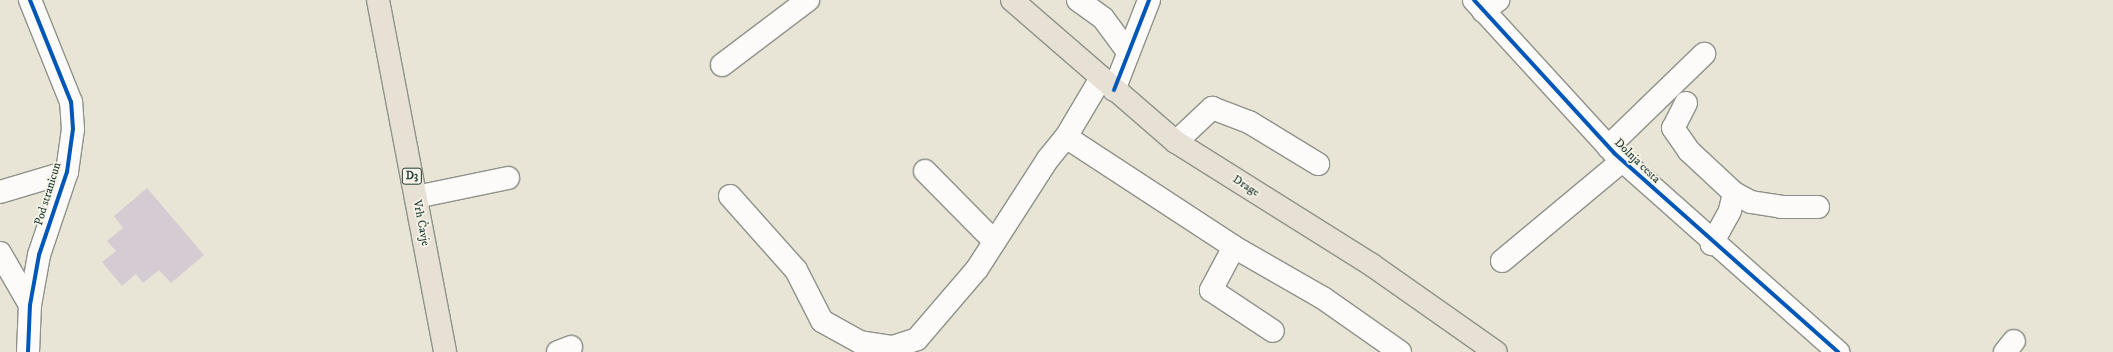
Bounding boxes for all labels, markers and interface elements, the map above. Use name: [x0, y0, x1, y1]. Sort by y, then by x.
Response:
street label: Dolnja cesta: [1611, 136, 1663, 186]
street label: Pod stranicun: [32, 161, 64, 227]
road number: D3: [401, 167, 423, 185]
street label: Drage: [1230, 172, 1262, 200]
street label: Vrh Čavje: [410, 199, 432, 247]

